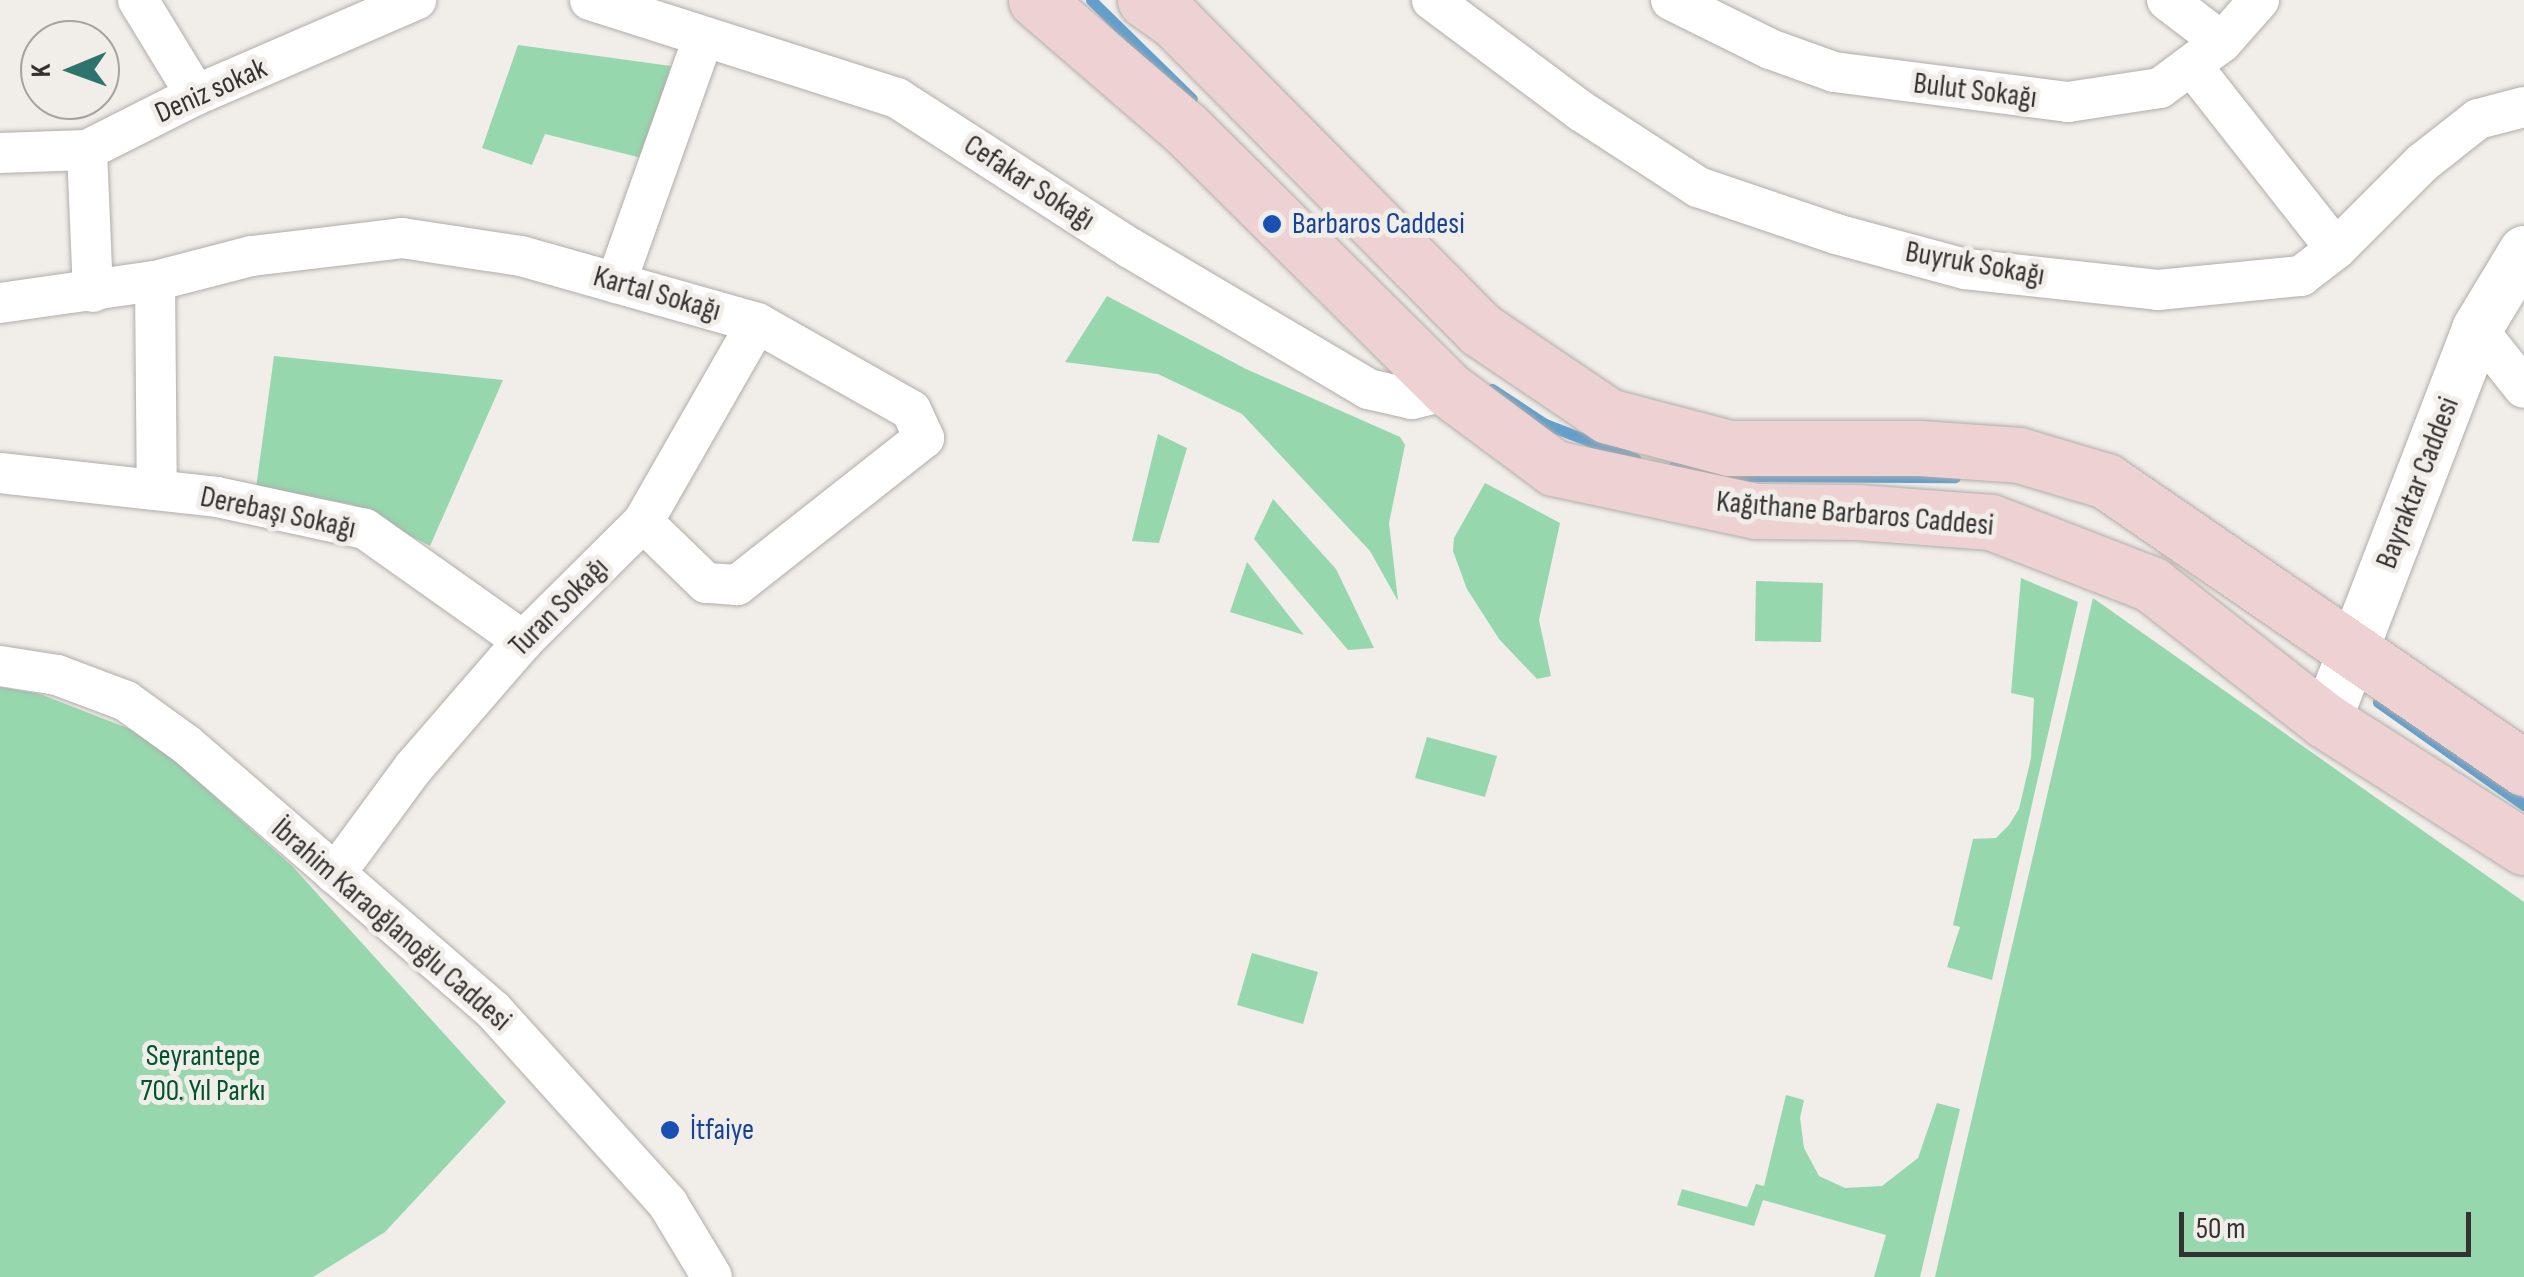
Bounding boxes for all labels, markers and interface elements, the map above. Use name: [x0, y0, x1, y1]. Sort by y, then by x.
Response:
north arrow: [20, 20, 120, 120]
street label: Deniz sokak: [150, 50, 272, 132]
text: K: [25, 63, 58, 78]
street label: Bulut Sokağı: [1911, 66, 2039, 116]
street label: Cefakar Sokağı: [957, 127, 1101, 239]
place label: Barbaros Caddesi: [1292, 206, 1465, 242]
marker: Barbaros Caddesi: [1261, 213, 1283, 235]
street label: Buyruk Sokağı: [1903, 234, 2047, 294]
street label: Kartal Sokağı: [589, 259, 725, 329]
street label: Bayraktar Caddesi: [2369, 392, 2467, 574]
street label: Derebaşı Sokağı: [197, 479, 359, 547]
street label: Kağıthane Barbaros Caddesi: [1715, 484, 1995, 544]
street label: Turan Sokağı: [502, 550, 616, 664]
street label: İbrahim Karaoğlanoğlu Caddesi: [264, 811, 518, 1039]
park label: Seyrantepe 700. Yıl Parkı: [141, 1038, 265, 1108]
place label: İtfaiye: [690, 1112, 754, 1148]
marker: İtfaiye: [659, 1119, 681, 1141]
scale bar: [2184, 1192, 2476, 1254]
text: 50 m: [2196, 1211, 2245, 1247]

